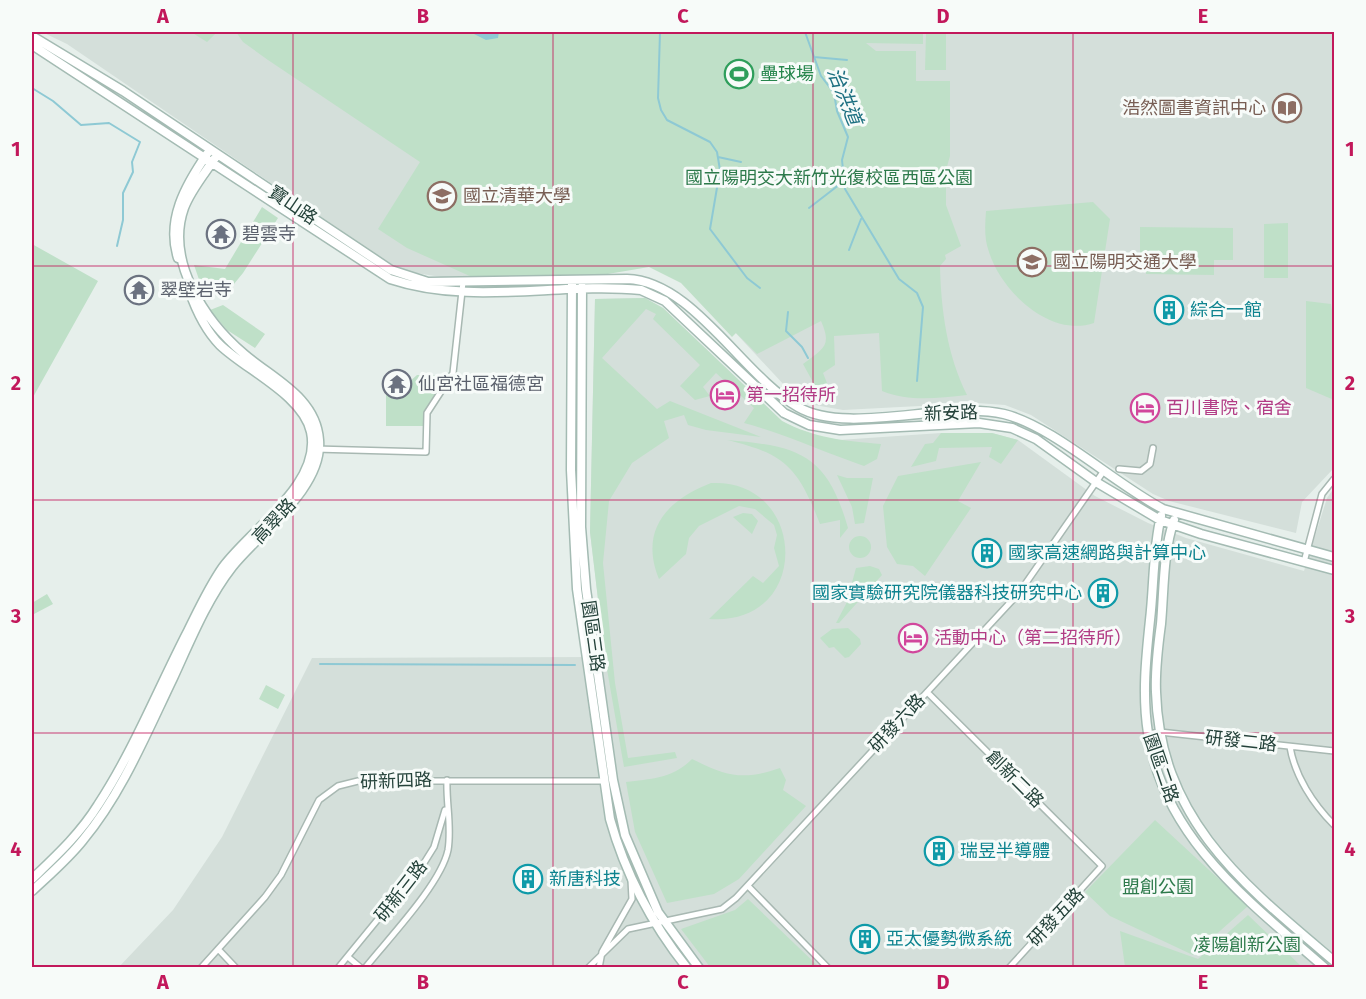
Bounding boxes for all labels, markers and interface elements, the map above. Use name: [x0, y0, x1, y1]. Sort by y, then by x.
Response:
text: A: [156, 4, 170, 28]
text: B: [417, 4, 429, 28]
text: C: [677, 4, 689, 28]
text: D: [936, 4, 950, 28]
text: E: [1198, 4, 1208, 28]
sports icon: 壘球場: [723, 58, 755, 90]
place label: 壘球場: [760, 63, 814, 85]
water label: 治洪道: [823, 64, 868, 131]
library icon: 浩然圖書資訊中心: [1271, 92, 1303, 124]
place label: 浩然圖書資訊中心: [1122, 97, 1266, 119]
text: 1: [11, 137, 21, 161]
text: 1: [1345, 137, 1355, 161]
park label: 國立陽明交大新竹光復校區西區公園: [685, 167, 973, 189]
school or university icon: 國立清華大學: [426, 180, 458, 212]
street label: 寶山路: [264, 181, 322, 229]
place label: 國立清華大學: [463, 185, 571, 207]
temple icon: 碧雲寺: [205, 218, 237, 250]
place label: 碧雲寺: [242, 223, 296, 245]
school or university icon: 國立陽明交通大學: [1016, 246, 1048, 278]
place label: 國立陽明交通大學: [1053, 251, 1197, 273]
temple icon: 翠壁岩寺: [123, 274, 155, 306]
place label: 翠壁岩寺: [160, 279, 232, 301]
building icon: 綜合一館: [1153, 294, 1185, 326]
place label: 綜合一館: [1190, 299, 1262, 321]
temple icon: 仙宮社區福德宮: [381, 368, 413, 400]
text: 2: [11, 371, 21, 395]
text: 2: [1345, 371, 1355, 395]
place label: 仙宮社區福德宮: [418, 373, 544, 395]
hotel icon: 第一招待所: [709, 379, 741, 411]
place label: 第一招待所: [746, 384, 836, 406]
hotel icon: 百川書院、宿舍: [1129, 392, 1161, 424]
place label: 百川書院、宿舍: [1166, 397, 1292, 419]
street label: 新安路: [924, 401, 978, 425]
street label: 高翠路: [248, 494, 300, 548]
building icon: 國家高速網路與計算中心: [971, 537, 1003, 569]
place label: 國家高速網路與計算中心: [1008, 542, 1206, 564]
building icon: 國家實驗研究院儀器科技研究中心: [1087, 577, 1119, 609]
place label: 國家實驗研究院儀器科技研究中心: [812, 582, 1082, 604]
street label: 園區三路: [577, 599, 609, 673]
text: 3: [10, 604, 21, 628]
text: 3: [1344, 604, 1355, 628]
hotel icon: 活動中心（第二招待所）: [897, 622, 929, 654]
place label: 活動中心（第二招待所）: [934, 627, 1132, 649]
street label: 研發六路: [864, 689, 930, 757]
street label: 研發二路: [1204, 726, 1278, 756]
street label: 園區二路: [1139, 730, 1183, 806]
street label: 創新二路: [982, 746, 1048, 812]
street label: 研新四路: [360, 769, 432, 793]
building icon: 瑞昱半導體: [923, 835, 955, 867]
text: 4: [10, 837, 22, 861]
text: 4: [1344, 837, 1356, 861]
place label: 瑞昱半導體: [960, 840, 1050, 862]
street label: 研新三路: [370, 856, 432, 926]
building icon: 新唐科技: [512, 863, 544, 895]
place label: 新唐科技: [549, 868, 621, 890]
park label: 盟創公園: [1122, 876, 1194, 898]
street label: 研發五路: [1023, 883, 1089, 951]
building icon: 亞太優勢微系統: [849, 923, 881, 955]
place label: 亞太優勢微系統: [886, 928, 1012, 950]
park label: 凌陽創新公園: [1193, 934, 1301, 956]
text: A: [156, 970, 170, 994]
text: B: [417, 970, 429, 994]
text: C: [677, 970, 689, 994]
text: D: [936, 970, 950, 994]
text: E: [1198, 970, 1208, 994]

